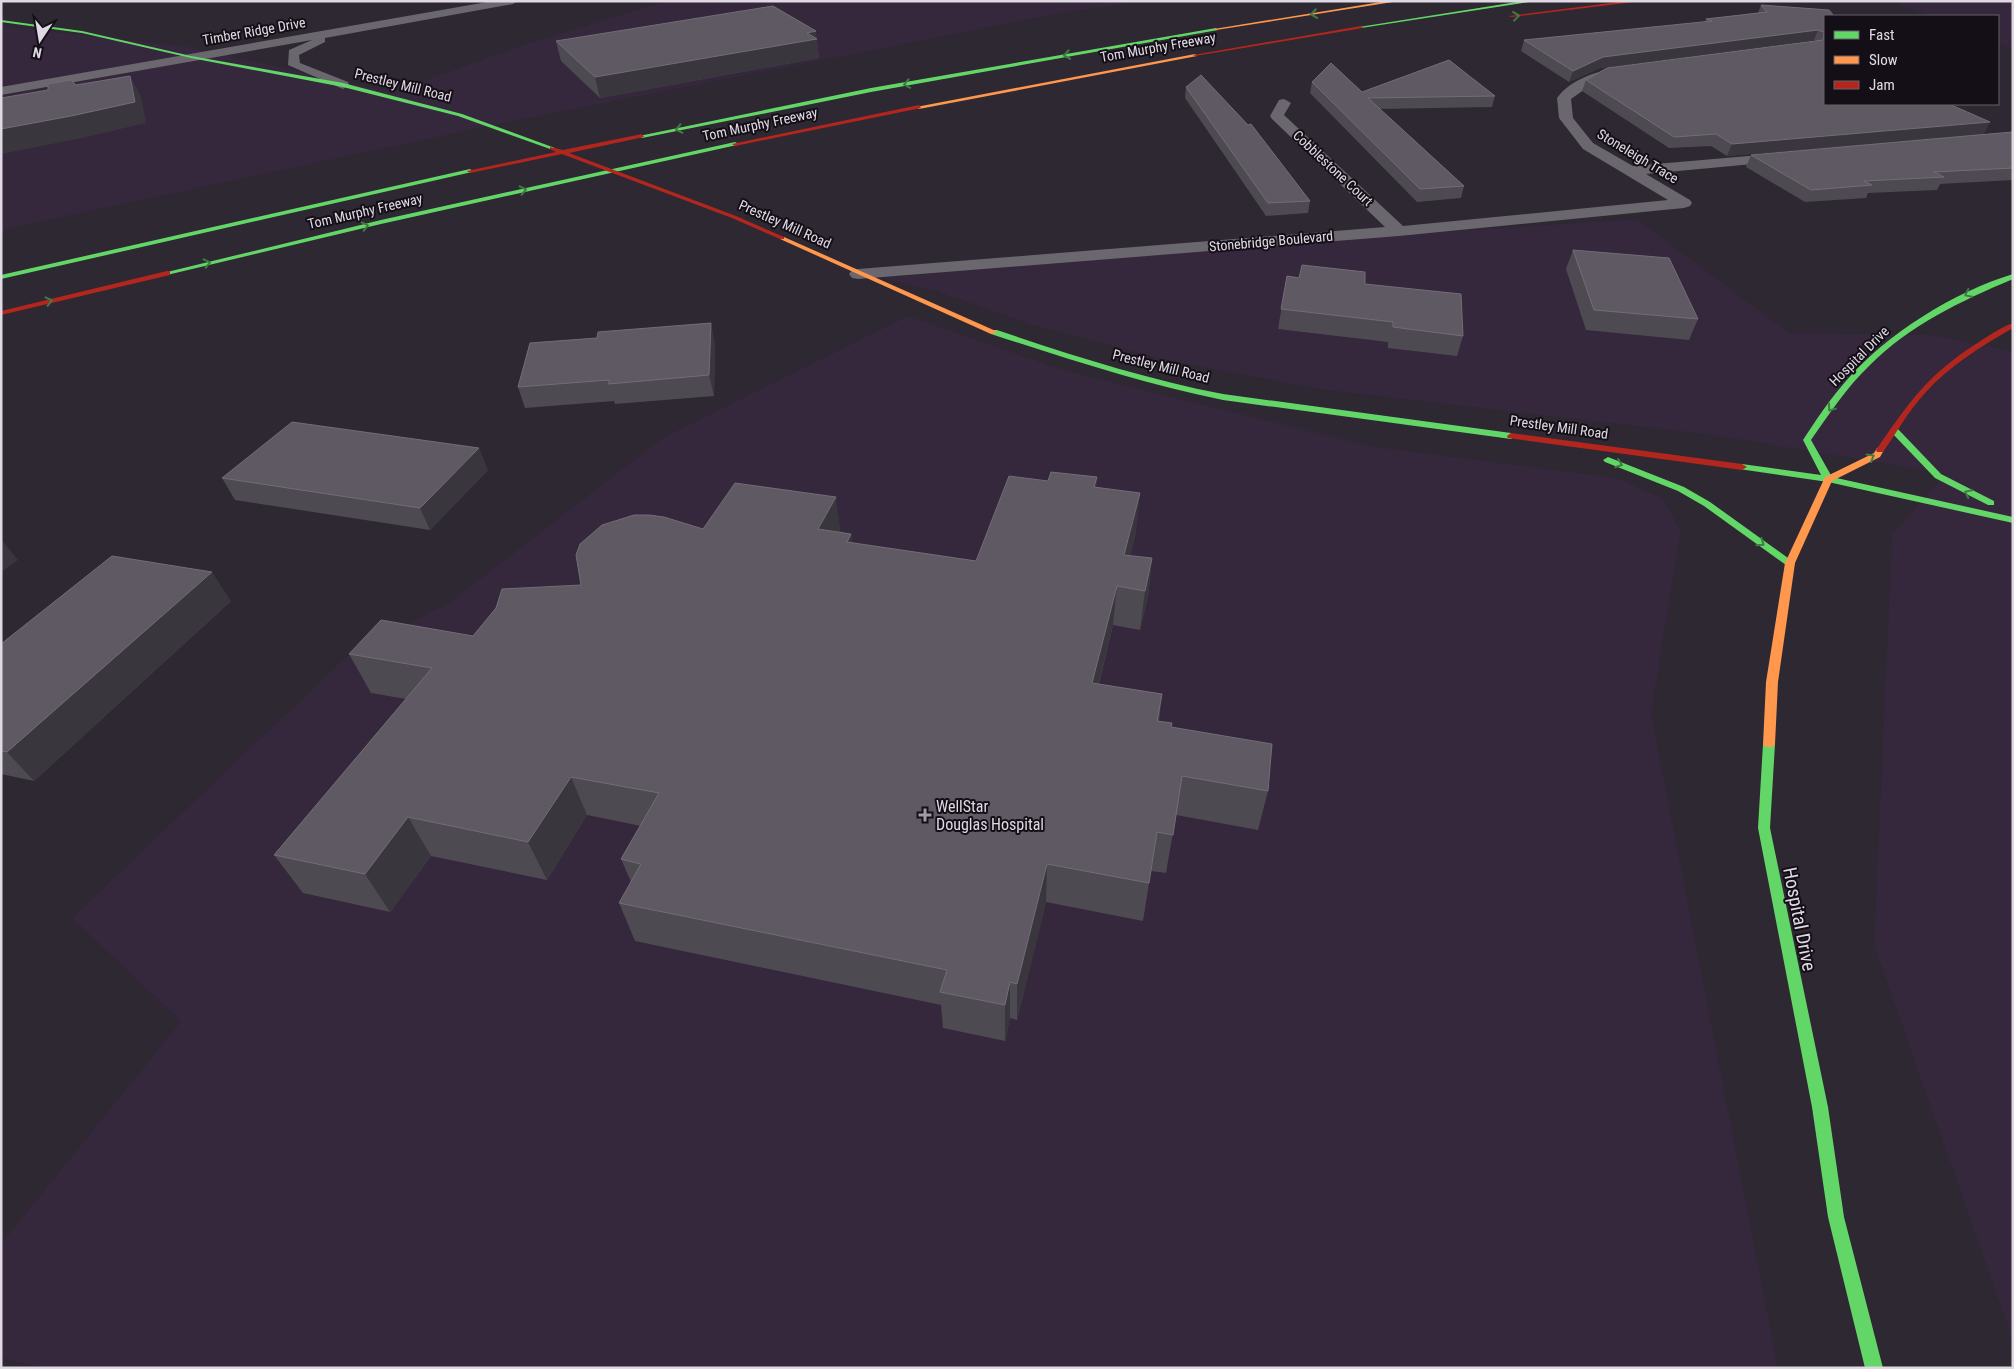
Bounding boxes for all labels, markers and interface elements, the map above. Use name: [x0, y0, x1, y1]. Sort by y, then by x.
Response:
one-way arrow: [1310, 8, 1318, 19]
one-way arrow: [1512, 11, 1520, 22]
street label: Timber Ridge Drive: [201, 14, 307, 48]
north arrow: [15, 15, 65, 65]
legend: [1824, 15, 1999, 105]
text: Fast: [1869, 26, 1894, 44]
street label: Tom Murphy Freeway: [1099, 29, 1217, 65]
text: N: [31, 44, 43, 61]
one-way arrow: [1063, 50, 1072, 60]
text: Slow: [1869, 51, 1898, 69]
street label: Prestley Mill Road: [353, 65, 453, 105]
text: Jam: [1869, 76, 1895, 94]
one-way arrow: [903, 78, 912, 89]
street label: Tom Murphy Freeway: [701, 104, 819, 144]
one-way arrow: [675, 123, 684, 133]
street label: Stoneleigh Trace: [1595, 126, 1682, 187]
street label: Cobblestone Court: [1290, 127, 1376, 209]
one-way arrow: [519, 185, 528, 196]
street label: Tom Murphy Freeway: [306, 190, 424, 232]
street label: Prestley Mill Road: [736, 197, 834, 251]
one-way arrow: [360, 221, 369, 232]
street label: Stonebridge Boulevard: [1208, 228, 1334, 254]
one-way arrow: [202, 258, 211, 269]
one-way arrow: [1964, 288, 1973, 298]
one-way arrow: [44, 296, 53, 307]
street label: Hospital Drive: [1826, 323, 1892, 389]
street label: Prestley Mill Road: [1111, 346, 1211, 386]
one-way arrow: [1828, 402, 1837, 412]
street label: Prestley Mill Road: [1509, 412, 1609, 442]
one-way arrow: [1866, 454, 1875, 464]
one-way arrow: [1615, 458, 1623, 468]
one-way arrow: [1964, 489, 1973, 499]
one-way arrow: [1755, 537, 1765, 546]
place label: WellStar Douglas Hospital: [936, 797, 1044, 834]
marker: WellStar Douglas Hospital: [918, 808, 932, 822]
street label: Hospital Drive: [1778, 865, 1821, 973]

